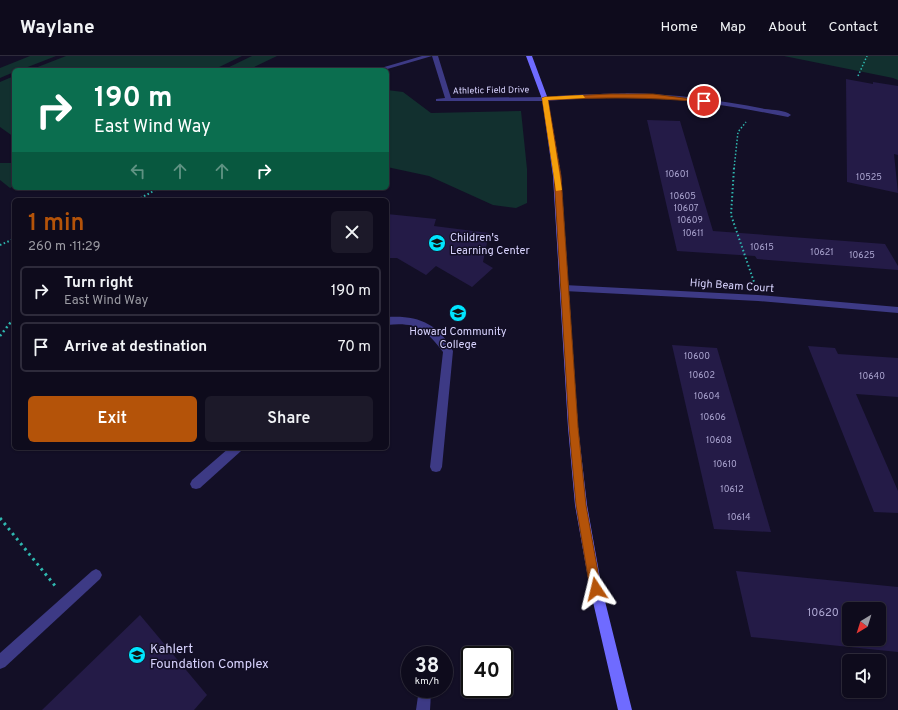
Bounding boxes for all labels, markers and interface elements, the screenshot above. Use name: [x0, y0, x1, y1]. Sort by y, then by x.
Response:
text: Waylane: [20, 16, 95, 40]
text: Home: [661, 19, 698, 36]
text: Map: [720, 19, 746, 36]
text: About: [768, 19, 807, 36]
text: Contact: [829, 19, 878, 36]
text: 190 m: [94, 81, 172, 117]
icon: right: [28, 84, 80, 136]
street label: Athletic Field Drive: [453, 84, 530, 97]
pin: [687, 84, 721, 118]
icon: arrive: [693, 90, 715, 112]
text: East Wind Way: [94, 116, 211, 139]
icon: left: [127, 160, 149, 182]
icon: ahead: [169, 160, 191, 182]
icon: ahead: [211, 160, 233, 182]
icon: right: [253, 160, 275, 182]
house number: 10601: [665, 169, 689, 180]
house number: 10525: [856, 172, 882, 183]
house number: 10605: [670, 191, 696, 202]
house number: 10607: [674, 203, 699, 214]
text: 1 min: [28, 209, 85, 239]
button: close: [331, 211, 373, 253]
house number: 10609: [677, 215, 703, 226]
house number: 10611: [682, 228, 704, 239]
place label: Children's Learning Center: [450, 231, 531, 258]
school or university icon: Children's Learning Center: [427, 233, 447, 253]
text: 260 m · 11:29: [28, 239, 101, 255]
house number: 10615: [750, 242, 774, 253]
house number: 10621: [810, 247, 834, 258]
house number: 10625: [849, 250, 875, 261]
text: Turn right: [64, 274, 133, 293]
street label: High Beam Court: [689, 276, 775, 296]
icon: right: [30, 280, 52, 302]
text: 190 m: [331, 282, 371, 301]
text: East Wind Way: [64, 293, 148, 309]
school or university icon: Howard Community College: [448, 303, 468, 323]
place label: Howard Community College: [409, 325, 507, 352]
icon: arrive: [30, 336, 52, 358]
text: Arrive at destination: [64, 338, 207, 357]
text: 70 m: [338, 338, 371, 357]
house number: 10600: [684, 351, 710, 362]
house number: 10602: [689, 370, 715, 381]
house number: 10640: [859, 371, 885, 382]
house number: 10604: [694, 391, 720, 402]
button: Exit: [28, 396, 197, 442]
button: Share: [205, 396, 373, 442]
house number: 10606: [700, 412, 726, 423]
house number: 10608: [706, 435, 732, 446]
house number: 10610: [713, 459, 737, 470]
house number: 10612: [720, 484, 744, 495]
house number: 10614: [727, 512, 751, 523]
position arrow: [575, 568, 617, 610]
north arrow: [842, 602, 886, 646]
map controls: [842, 602, 886, 698]
house number: 10620: [807, 606, 839, 620]
place label: Kahlert Foundation Complex: [150, 642, 269, 673]
school or university icon: Kahlert Foundation Complex: [127, 645, 147, 665]
speed limit sign: 40: [461, 646, 513, 698]
text: 38: [415, 654, 439, 680]
button: sound: [842, 654, 886, 698]
text: km/h: [415, 675, 439, 688]

